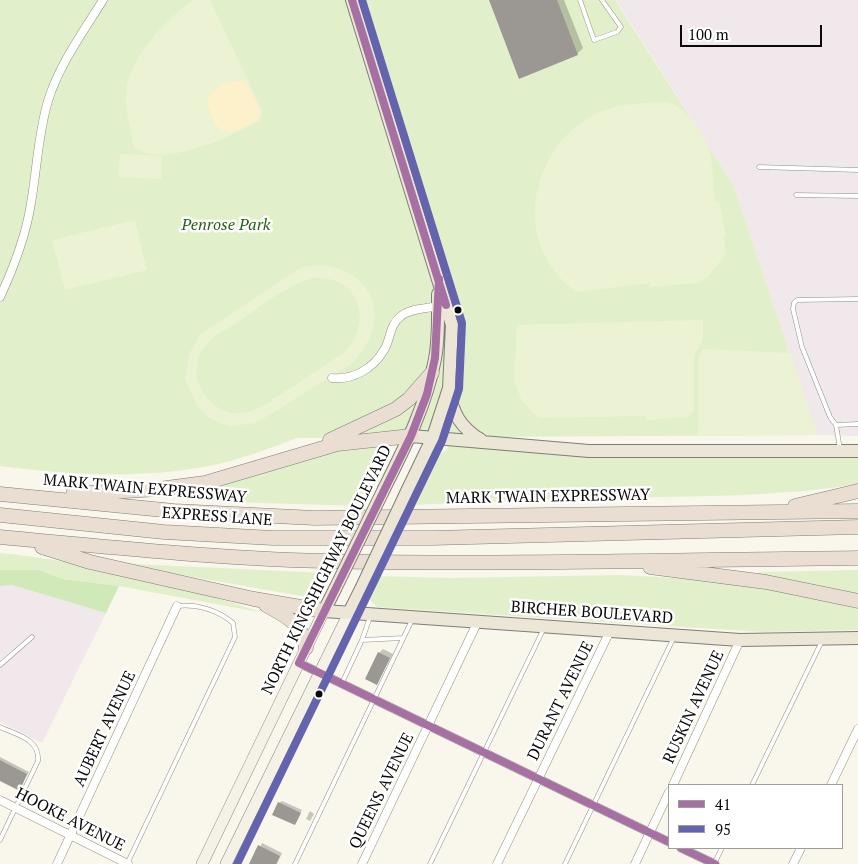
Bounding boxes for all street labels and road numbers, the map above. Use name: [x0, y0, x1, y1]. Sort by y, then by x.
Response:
street label: NORTH KINGSHIGHWAY BOULEVARD: [258, 442, 396, 698]
street label: MARK TWAIN EXPRESSWAY: [42, 471, 248, 507]
street label: MARK TWAIN EXPRESSWAY: [446, 486, 650, 508]
street label: EXPRESS LANE: [161, 504, 273, 530]
street label: BIRCHER BOULEVARD: [510, 598, 674, 628]
street label: DURANT AVENUE: [524, 638, 598, 764]
street label: RUSKIN AVENUE: [659, 647, 729, 767]
street label: AUBERT AVENUE: [70, 668, 140, 790]
street label: QUEENS AVENUE: [346, 730, 418, 852]
street label: HOOKE AVENUE: [12, 784, 128, 856]

